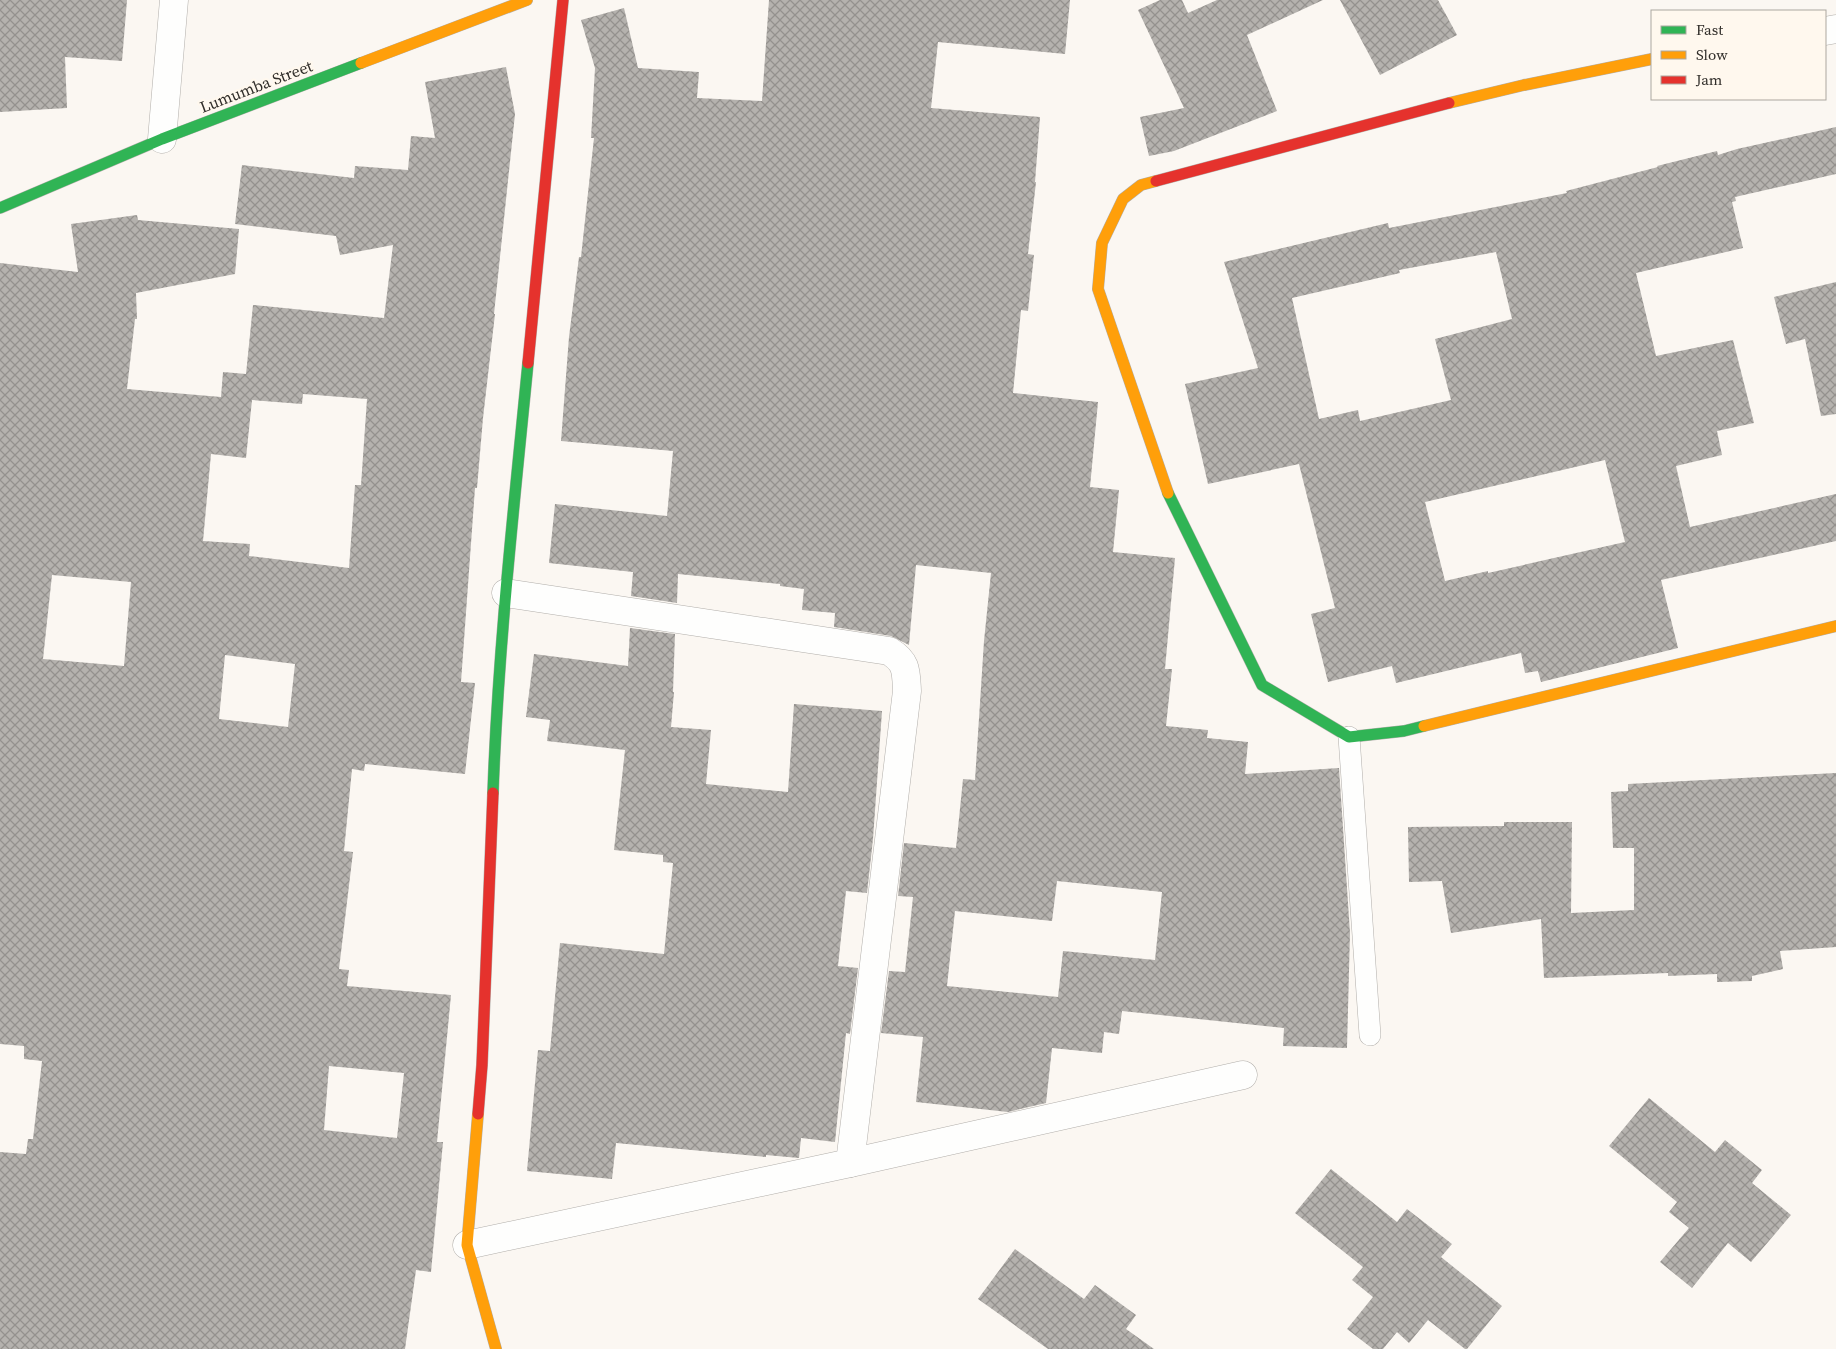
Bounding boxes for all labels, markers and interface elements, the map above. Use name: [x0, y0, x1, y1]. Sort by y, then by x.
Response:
legend: [1651, 10, 1826, 100]
text: Fast: [1696, 19, 1723, 40]
text: Slow: [1696, 44, 1728, 65]
street label: Lumumba Street: [196, 54, 316, 118]
text: Jam: [1695, 69, 1723, 90]

